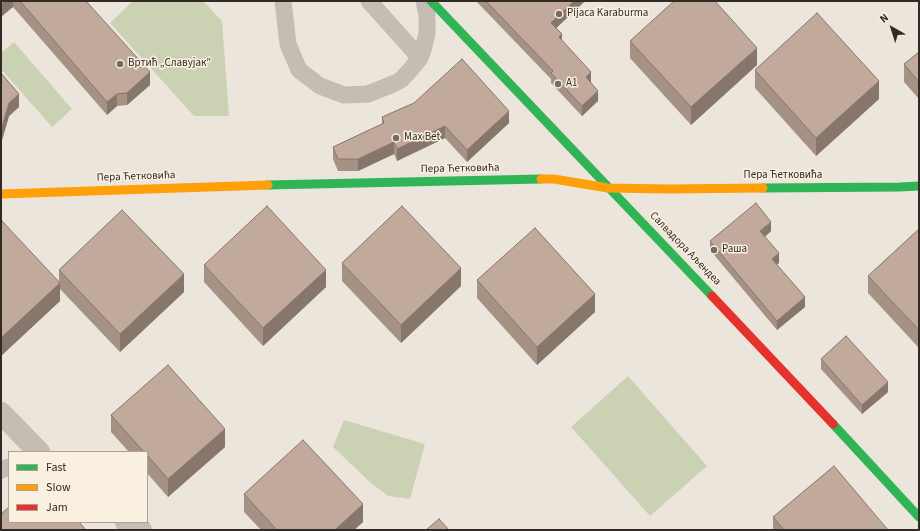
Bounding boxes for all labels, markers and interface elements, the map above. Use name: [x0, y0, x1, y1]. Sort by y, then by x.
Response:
place label: Pijaca Karaburma: [567, 7, 648, 21]
north arrow: [872, 8, 912, 48]
marker: Pijaca Karaburma: [554, 9, 564, 19]
text: N: [877, 10, 892, 26]
place label: Вртић „Славујак”: [128, 57, 211, 71]
marker: Вртић „Славујак”: [115, 59, 125, 69]
place label: A1: [566, 77, 577, 91]
marker: A1: [553, 79, 563, 89]
place label: Max Bet: [404, 131, 440, 145]
marker: Max Bet: [391, 133, 401, 143]
street label: Пера Ћетковића: [420, 162, 500, 176]
street label: Пера Ћетковића: [96, 169, 176, 185]
street label: Пера Ћетковића: [744, 169, 822, 183]
street label: Салвадора Аљендеа: [647, 210, 723, 288]
place label: Раша: [722, 243, 747, 257]
marker: Раша: [709, 245, 719, 255]
legend: [8, 451, 148, 523]
text: Fast: [46, 459, 66, 476]
text: Slow: [46, 479, 71, 496]
text: Jam: [46, 499, 68, 516]

